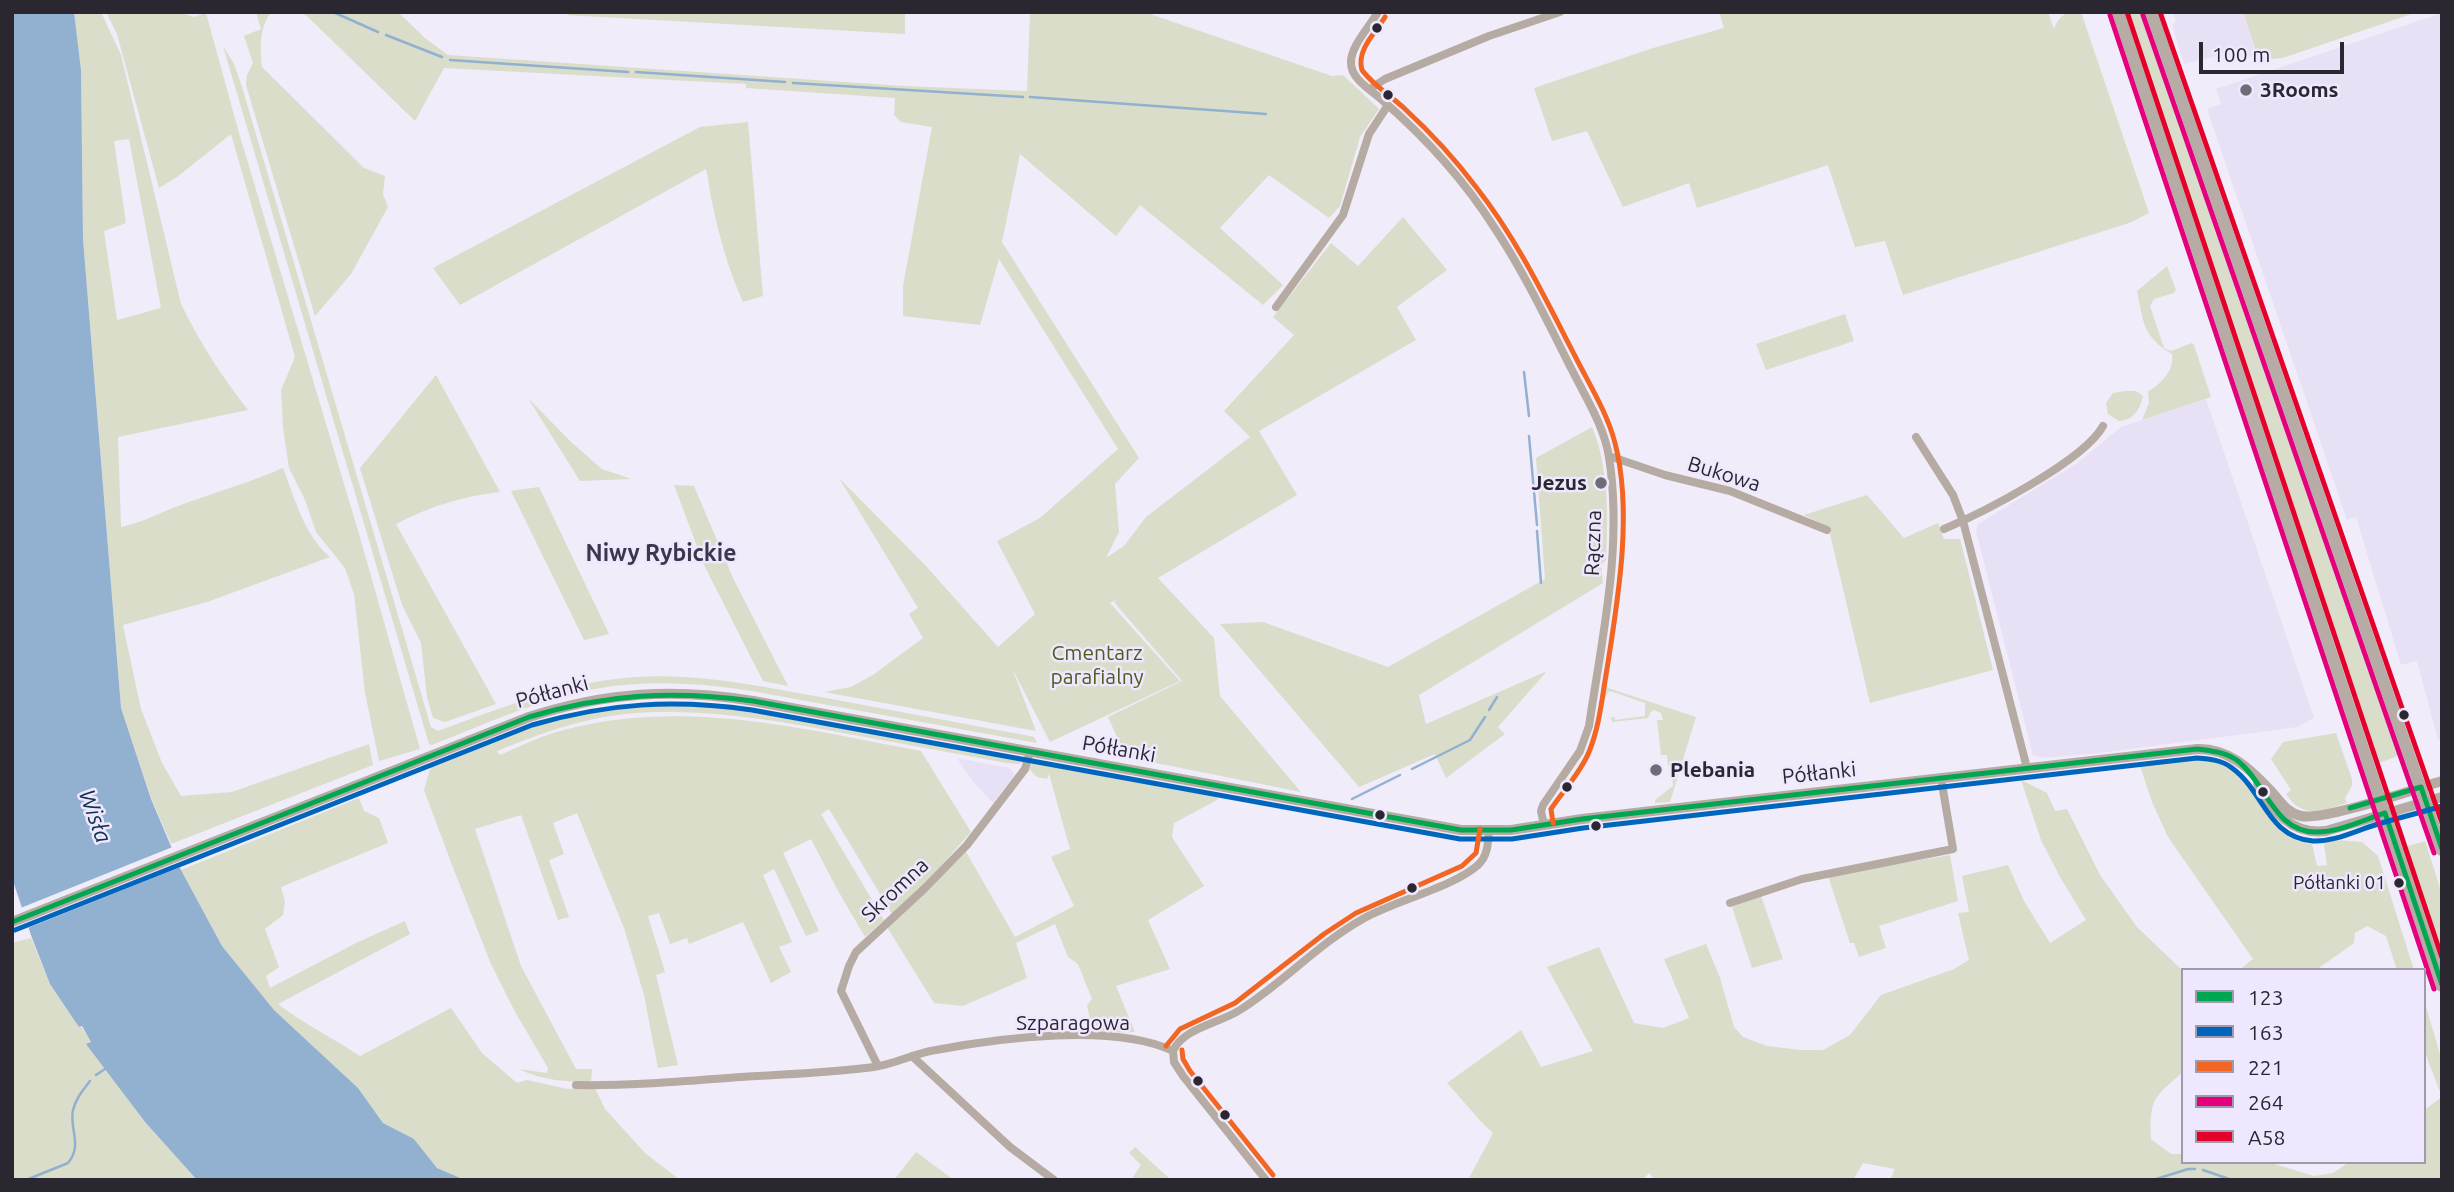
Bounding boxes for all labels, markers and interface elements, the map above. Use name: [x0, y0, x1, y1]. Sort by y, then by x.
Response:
unlabelled marker: [1370, 21, 1384, 35]
scale bar: [2202, 28, 2347, 72]
text: 100 m: [2212, 42, 2270, 66]
place label: 3Rooms: [2260, 77, 2339, 103]
marker: 3Rooms: [2238, 82, 2254, 98]
unlabelled marker: [1381, 88, 1395, 102]
street label: Bukowa: [1685, 451, 1763, 497]
place label: Jezus: [1531, 470, 1587, 496]
marker: Jezus: [1593, 475, 1609, 491]
street label: Rączna: [1579, 510, 1607, 576]
district label: Niwy Rybickie: [586, 539, 736, 567]
park label: Cmentarz parafialny: [1050, 640, 1144, 690]
street label: Półłanki: [513, 670, 591, 714]
unlabelled marker: [2397, 708, 2411, 722]
street label: Półłanki: [1080, 730, 1158, 768]
place label: Plebania: [1670, 757, 1755, 783]
street label: Półłanki: [1781, 757, 1857, 789]
marker: Plebania: [1648, 762, 1664, 778]
unlabelled marker: [1560, 780, 1574, 794]
unlabelled marker: [2256, 785, 2270, 799]
water label: Wisła: [73, 786, 117, 846]
unlabelled marker: [1373, 808, 1387, 822]
unlabelled marker: [1589, 819, 1603, 833]
street label: Skromna: [856, 853, 934, 927]
place label: Półłanki 01: [2293, 872, 2386, 894]
marker: Półłanki 01: [2392, 876, 2406, 890]
unlabelled marker: [1405, 881, 1419, 895]
legend: [2181, 968, 2426, 1164]
text: 123: [2248, 985, 2284, 1009]
street label: Szparagowa: [1016, 1010, 1130, 1036]
text: 163: [2248, 1020, 2284, 1044]
text: 221: [2248, 1055, 2284, 1079]
unlabelled marker: [1191, 1074, 1205, 1088]
text: 264: [2248, 1090, 2284, 1114]
unlabelled marker: [1218, 1108, 1232, 1122]
text: A58: [2248, 1125, 2285, 1149]

